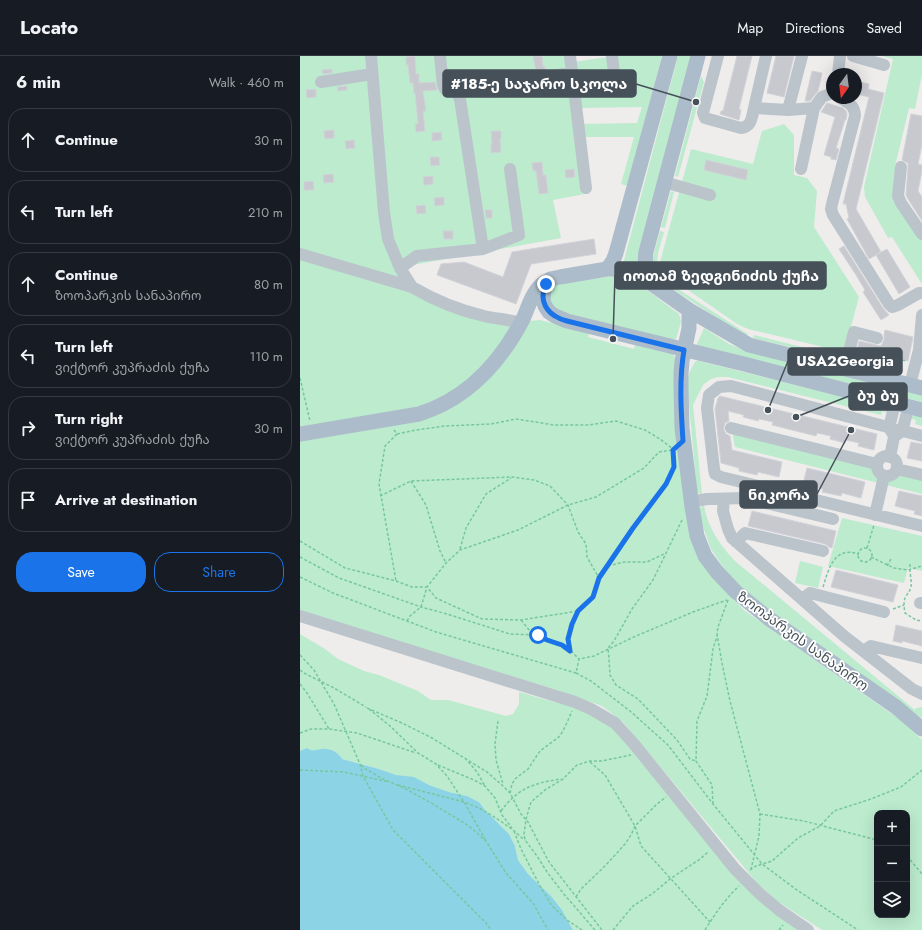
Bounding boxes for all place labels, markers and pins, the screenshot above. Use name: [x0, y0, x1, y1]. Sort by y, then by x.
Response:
callout: #185-ე საჯარო სკოლა: [443, 70, 636, 97]
callout: იოთამ ზედგინიძის ქუჩა: [615, 262, 826, 289]
callout: USA2Georgia: [788, 348, 902, 375]
callout: ბუ ბუ: [849, 383, 907, 410]
callout: ნიკორა: [740, 481, 817, 508]

